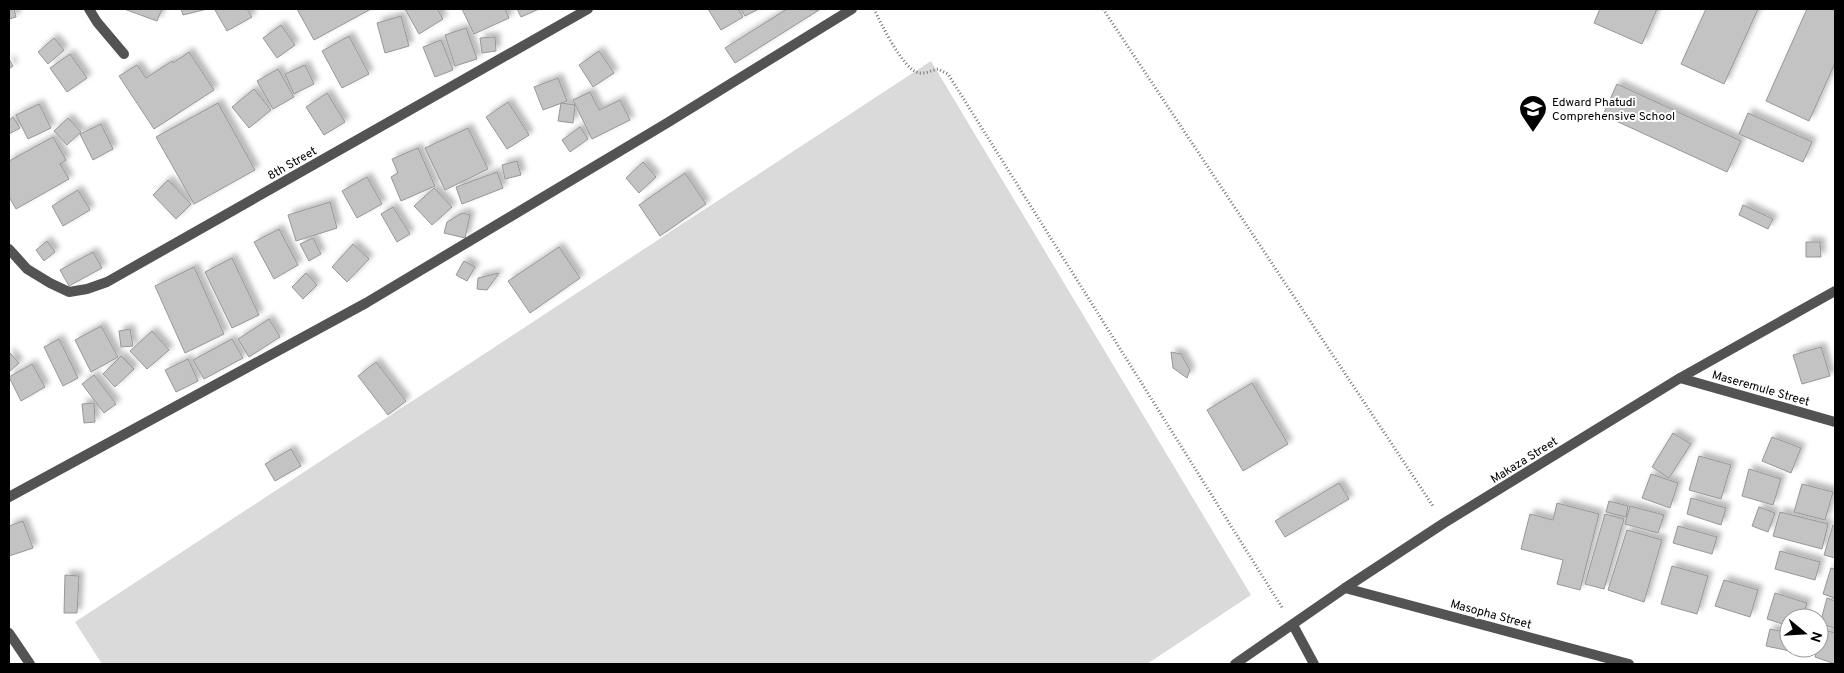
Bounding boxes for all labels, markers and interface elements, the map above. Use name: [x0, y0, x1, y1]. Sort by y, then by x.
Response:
school or university icon: Edward Phatudi Comprehensive School: [1518, 94, 1548, 133]
place label: Edward Phatudi Comprehensive School: [1552, 95, 1675, 125]
street label: 8th Street: [265, 143, 320, 184]
street label: Maseremule Street: [1710, 367, 1811, 411]
street label: Makaza Street: [1488, 434, 1561, 488]
street label: Masopha Street: [1448, 596, 1533, 634]
north arrow: [1779, 608, 1829, 658]
text: N: [1805, 629, 1825, 644]

